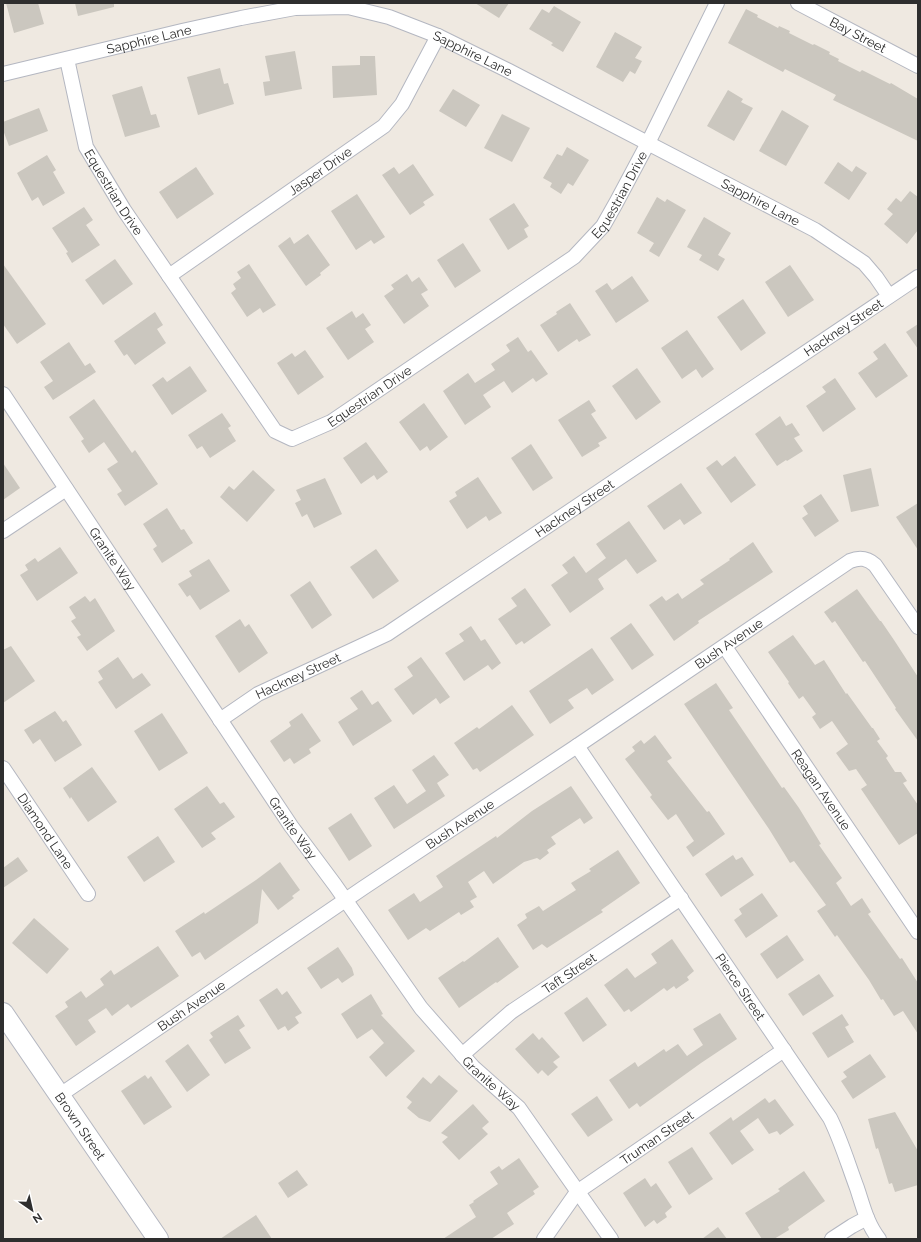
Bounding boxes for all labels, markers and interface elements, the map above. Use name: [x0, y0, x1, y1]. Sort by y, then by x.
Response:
street label: Bay Street: [827, 14, 890, 56]
street label: Sapphire Lane: [105, 22, 193, 56]
street label: Sapphire Lane: [431, 27, 515, 79]
street label: Jasper Drive: [285, 143, 355, 198]
street label: Equestrian Drive: [82, 146, 146, 238]
street label: Equestrian Drive: [588, 148, 650, 241]
street label: Sapphire Lane: [719, 175, 803, 229]
street label: Hackney Street: [801, 295, 886, 359]
street label: Equestrian Drive: [325, 362, 415, 430]
street label: Hackney Street: [532, 476, 617, 540]
street label: Granite Way: [86, 524, 139, 593]
street label: Bush Avenue: [692, 615, 766, 672]
street label: Hackney Street: [253, 649, 343, 702]
street label: Reagan Avenue: [789, 746, 854, 833]
street label: Diamond Lane: [15, 790, 76, 872]
street label: Granite Way: [266, 794, 321, 862]
street label: Bush Avenue: [423, 796, 497, 852]
street label: Taft Street: [539, 949, 599, 997]
street label: Pierce Street: [713, 951, 769, 1023]
street label: Bush Avenue: [154, 977, 228, 1034]
street label: Granite Way: [459, 1053, 524, 1113]
street label: Brown Street: [52, 1090, 109, 1163]
street label: Truman Street: [617, 1107, 697, 1168]
north arrow: [12, 1190, 52, 1230]
text: N: [30, 1210, 44, 1226]

